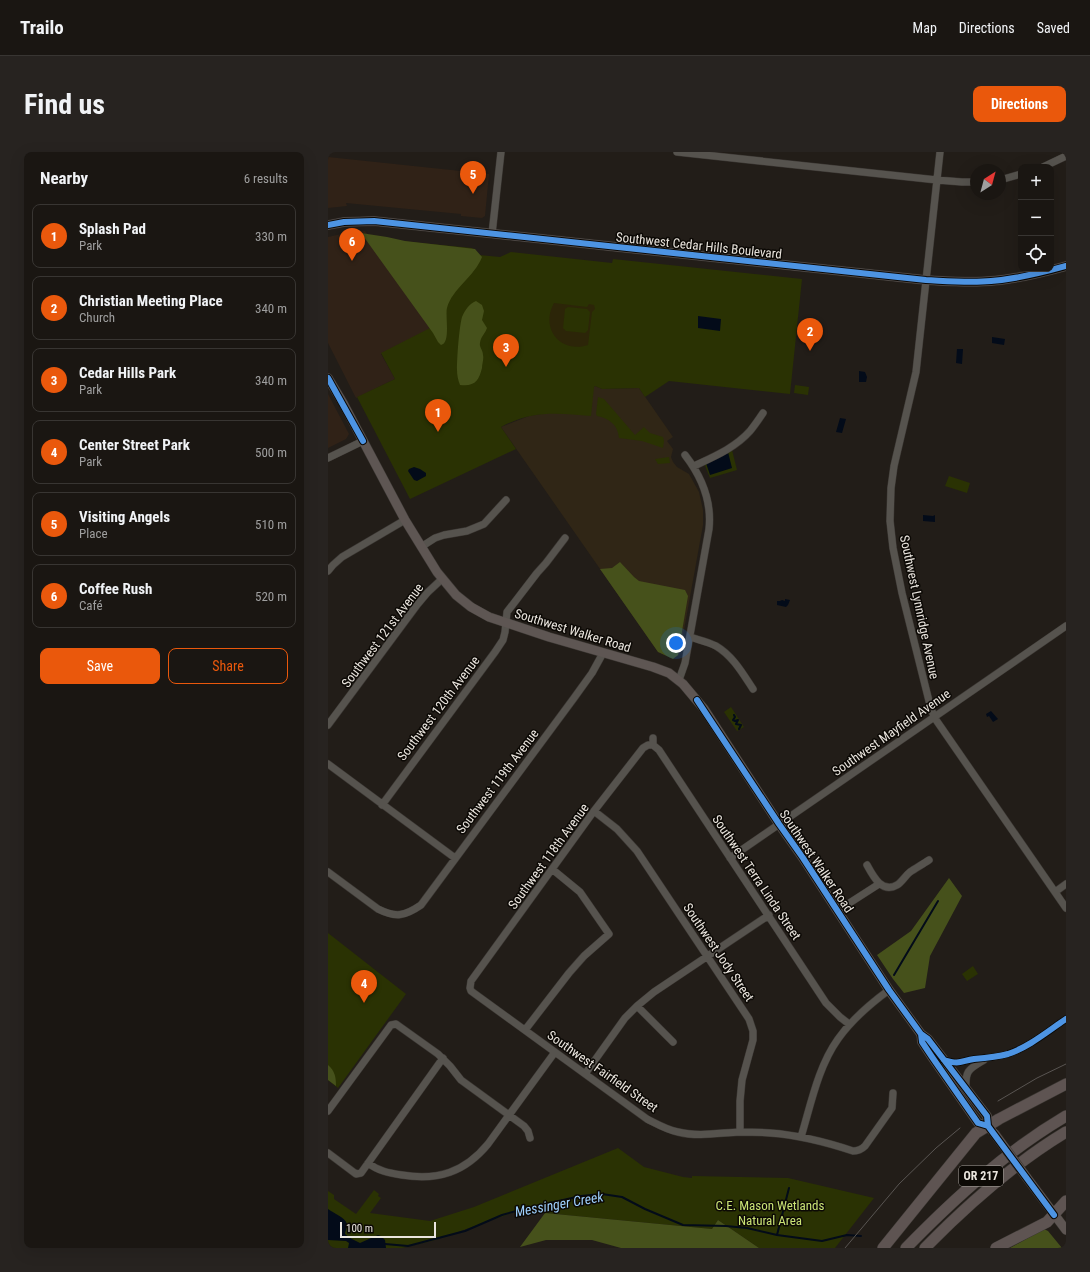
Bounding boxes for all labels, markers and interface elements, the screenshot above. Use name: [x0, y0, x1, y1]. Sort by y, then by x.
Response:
text: Trailo: [20, 16, 64, 39]
text: Map: [913, 20, 937, 36]
text: Directions: [959, 20, 1015, 36]
text: Saved: [1037, 20, 1070, 36]
button: Directions: [973, 86, 1066, 122]
text: Find us: [24, 88, 105, 121]
pin: 5: [460, 161, 486, 194]
north arrow: [970, 164, 1006, 200]
map controls: [1018, 164, 1054, 272]
button: +: [1018, 164, 1054, 200]
text: Nearby: [40, 168, 88, 188]
text: 6 results: [244, 171, 288, 186]
button: −: [1018, 200, 1054, 236]
text: Splash Pad: [79, 220, 146, 238]
pin: 6: [339, 228, 365, 261]
text: 1: [51, 229, 57, 244]
text: 330 m: [255, 229, 287, 244]
street label: Southwest Cedar Hills Boulevard: [615, 229, 783, 262]
button: locate: [1018, 236, 1054, 272]
text: Park: [79, 238, 102, 253]
text: Christian Meeting Place: [79, 292, 223, 310]
text: 2: [51, 301, 57, 316]
text: 340 m: [255, 301, 287, 316]
text: Church: [79, 310, 115, 325]
pin: 2: [797, 318, 823, 351]
pin: 3: [493, 334, 519, 367]
text: Cedar Hills Park: [79, 364, 176, 382]
text: 3: [51, 373, 57, 388]
text: 340 m: [255, 373, 287, 388]
text: Park: [79, 382, 102, 397]
pin: 1: [425, 399, 451, 432]
text: Center Street Park: [79, 436, 190, 454]
text: 4: [51, 445, 57, 460]
text: 500 m: [255, 445, 287, 460]
text: Park: [79, 454, 102, 469]
text: Visiting Angels: [79, 508, 170, 526]
text: 5: [51, 517, 57, 532]
text: 510 m: [255, 517, 287, 532]
text: Place: [79, 526, 108, 541]
street label: Southwest Lynnridge Avenue: [897, 534, 942, 680]
text: Coffee Rush: [79, 580, 152, 598]
street label: Southwest 121st Avenue: [338, 580, 426, 690]
text: 6: [51, 589, 57, 604]
text: 520 m: [255, 589, 287, 604]
text: Café: [79, 598, 103, 613]
street label: Southwest Walker Road: [513, 606, 633, 655]
your location: [666, 633, 686, 653]
button: Save: [40, 648, 160, 684]
button: Share: [168, 648, 288, 684]
street label: Southwest 120th Avenue: [394, 653, 483, 763]
street label: Southwest Mayfield Avenue: [829, 686, 953, 779]
street label: Southwest 119th Avenue: [453, 726, 542, 836]
street label: Southwest 118th Avenue: [505, 801, 592, 912]
street label: Southwest Walker Road: [777, 807, 857, 916]
street label: Southwest Terra Linda Street: [709, 812, 804, 943]
street label: Southwest Jody Street: [680, 900, 757, 1004]
pin: 4: [351, 970, 377, 1003]
street label: Southwest Fairfield Street: [545, 1028, 661, 1115]
road number: OR 217: [959, 1166, 1003, 1186]
water label: Messinger Creek: [513, 1188, 605, 1220]
park label: C.E. Mason Wetlands Natural Area: [716, 1198, 825, 1228]
scale bar: [340, 1220, 436, 1239]
text: 100 m: [346, 1222, 373, 1235]

